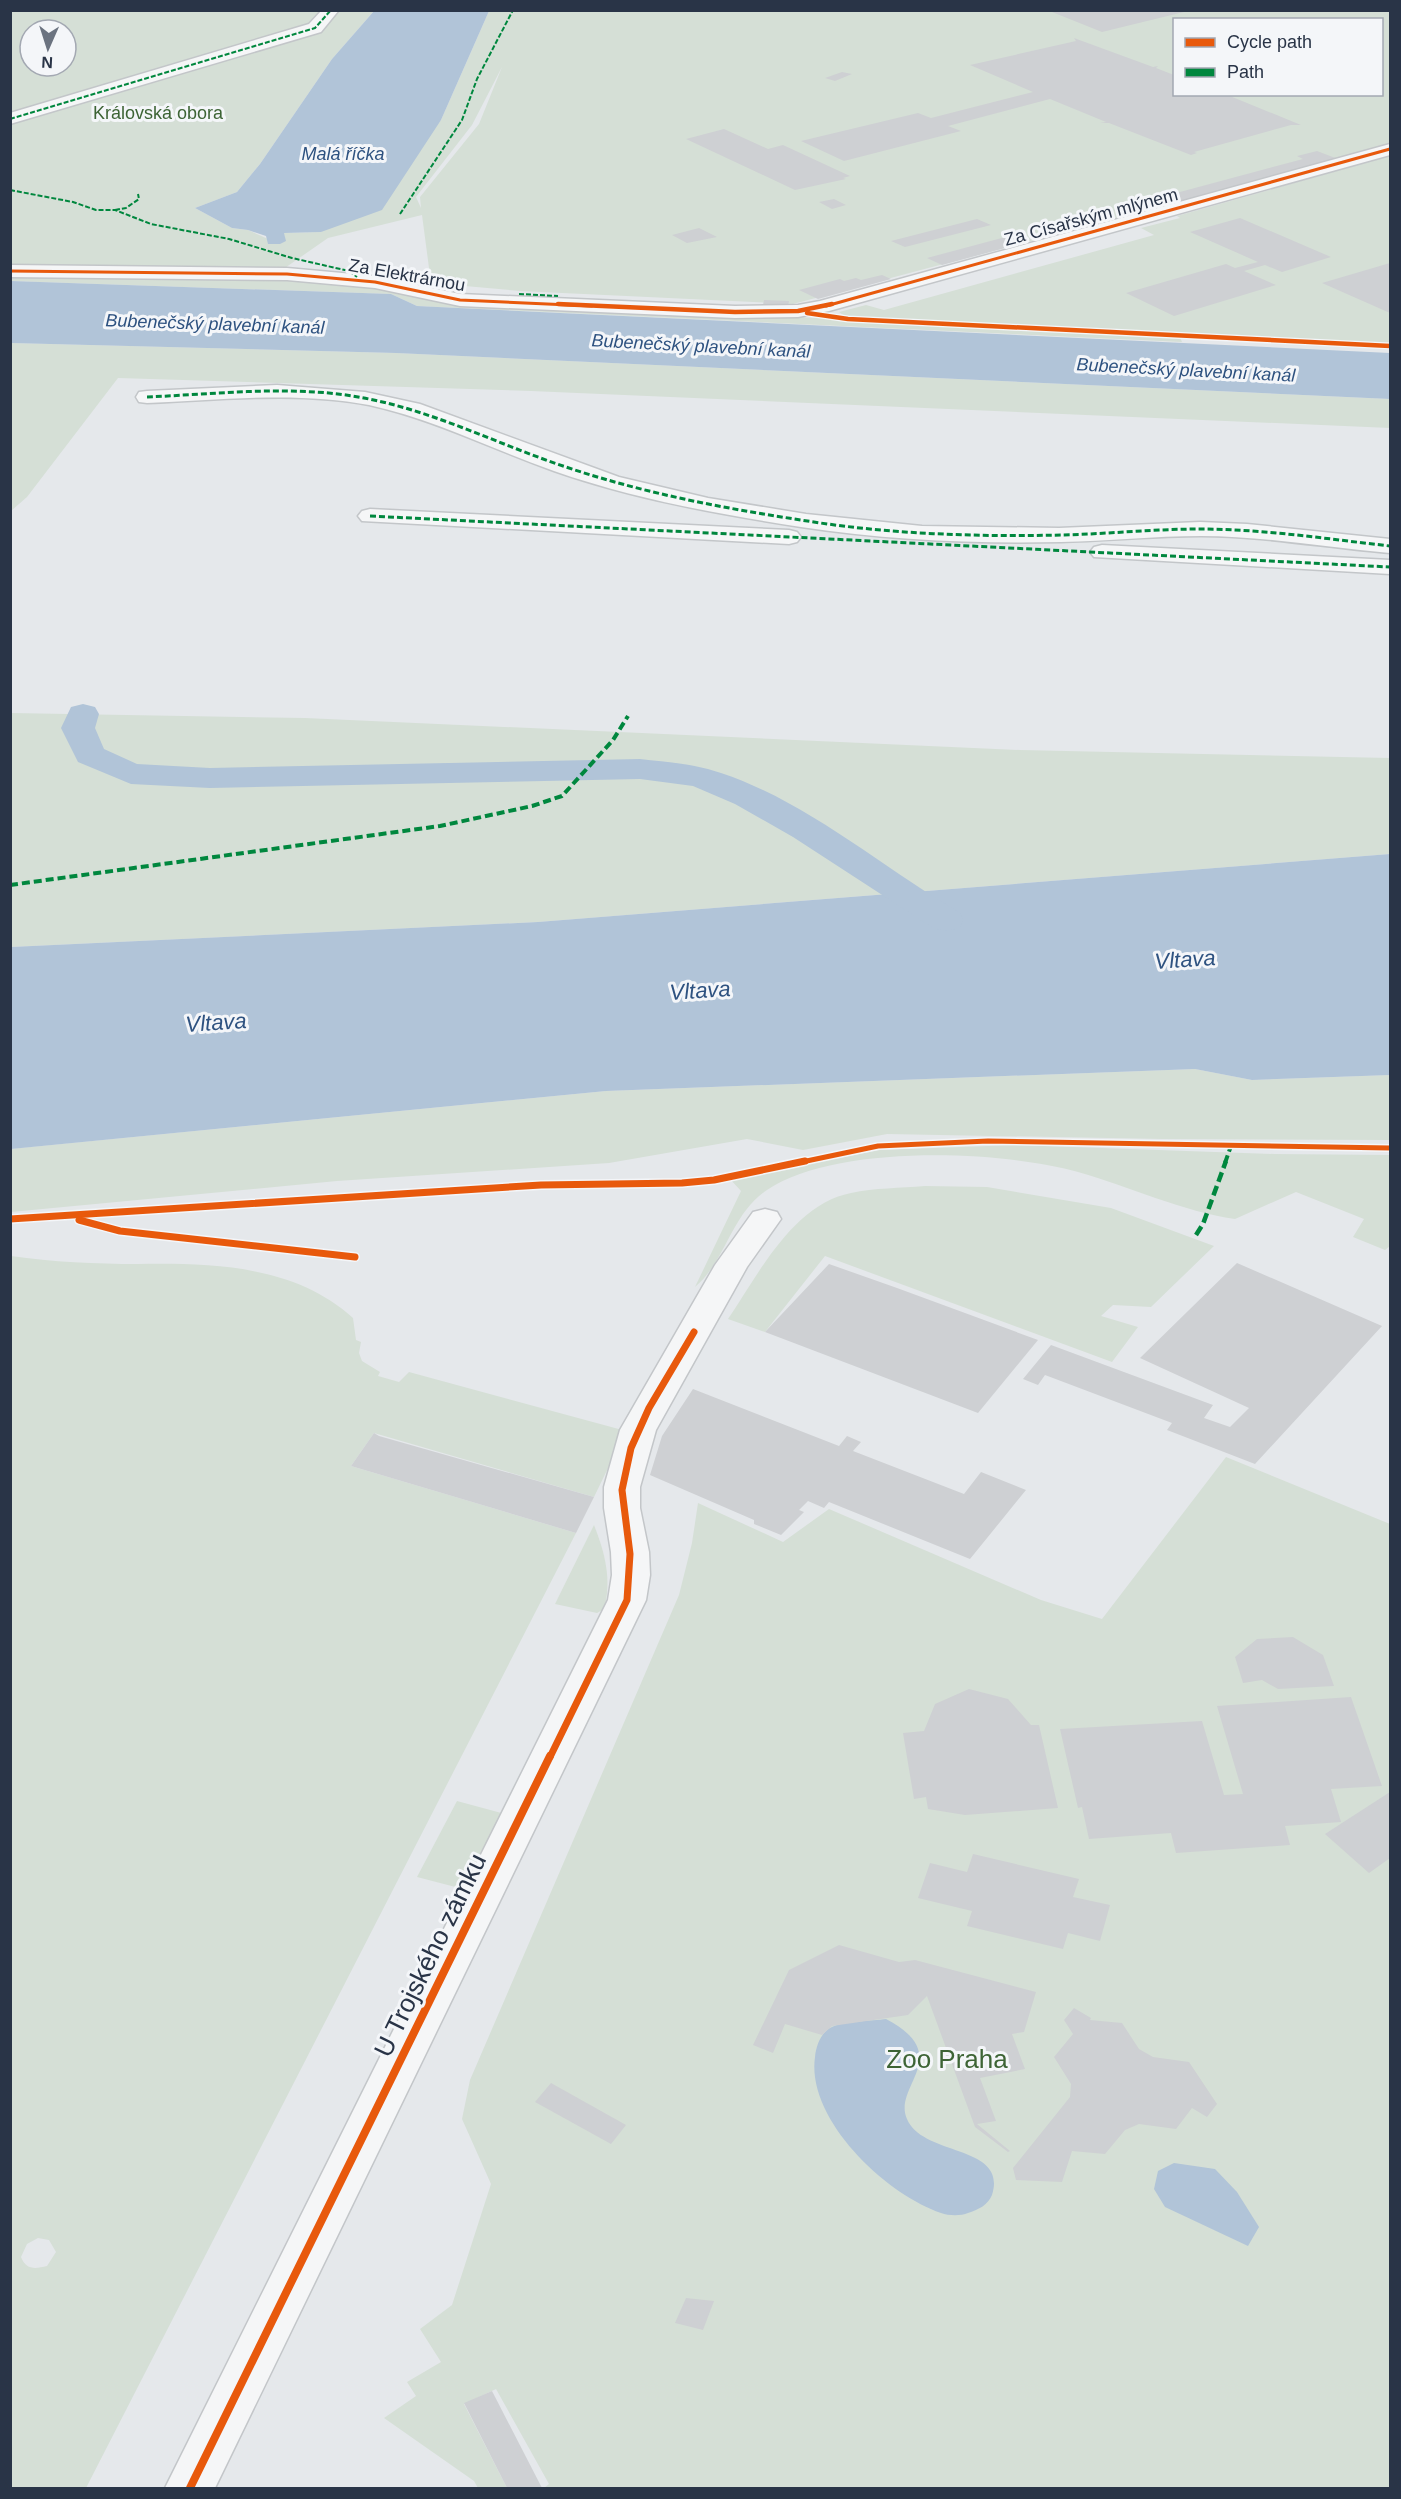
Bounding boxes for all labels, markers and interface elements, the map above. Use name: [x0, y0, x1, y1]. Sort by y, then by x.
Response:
north arrow: [18, 18, 78, 78]
legend: [1173, 18, 1383, 96]
text: Cycle path: [1227, 32, 1312, 52]
text: N: [41, 54, 53, 71]
text: Path: [1227, 62, 1264, 82]
park label: Královská obora: [93, 103, 224, 123]
water label: Malá říčka: [301, 144, 385, 164]
street label: Za Císařským mlýnem: [1002, 184, 1180, 250]
street label: Za Elektrárnou: [347, 255, 467, 295]
water label: Bubenečský plavební kanál: [105, 310, 326, 338]
water label: Bubenečský plavební kanál: [591, 330, 812, 362]
water label: Bubenečský plavební kanál: [1076, 354, 1297, 386]
water label: Vltava: [1154, 945, 1216, 974]
water label: Vltava: [669, 976, 731, 1005]
water label: Vltava: [185, 1008, 247, 1037]
street label: U Trojského zámku: [368, 1848, 492, 2062]
park label: Zoo Praha: [886, 2044, 1008, 2074]

